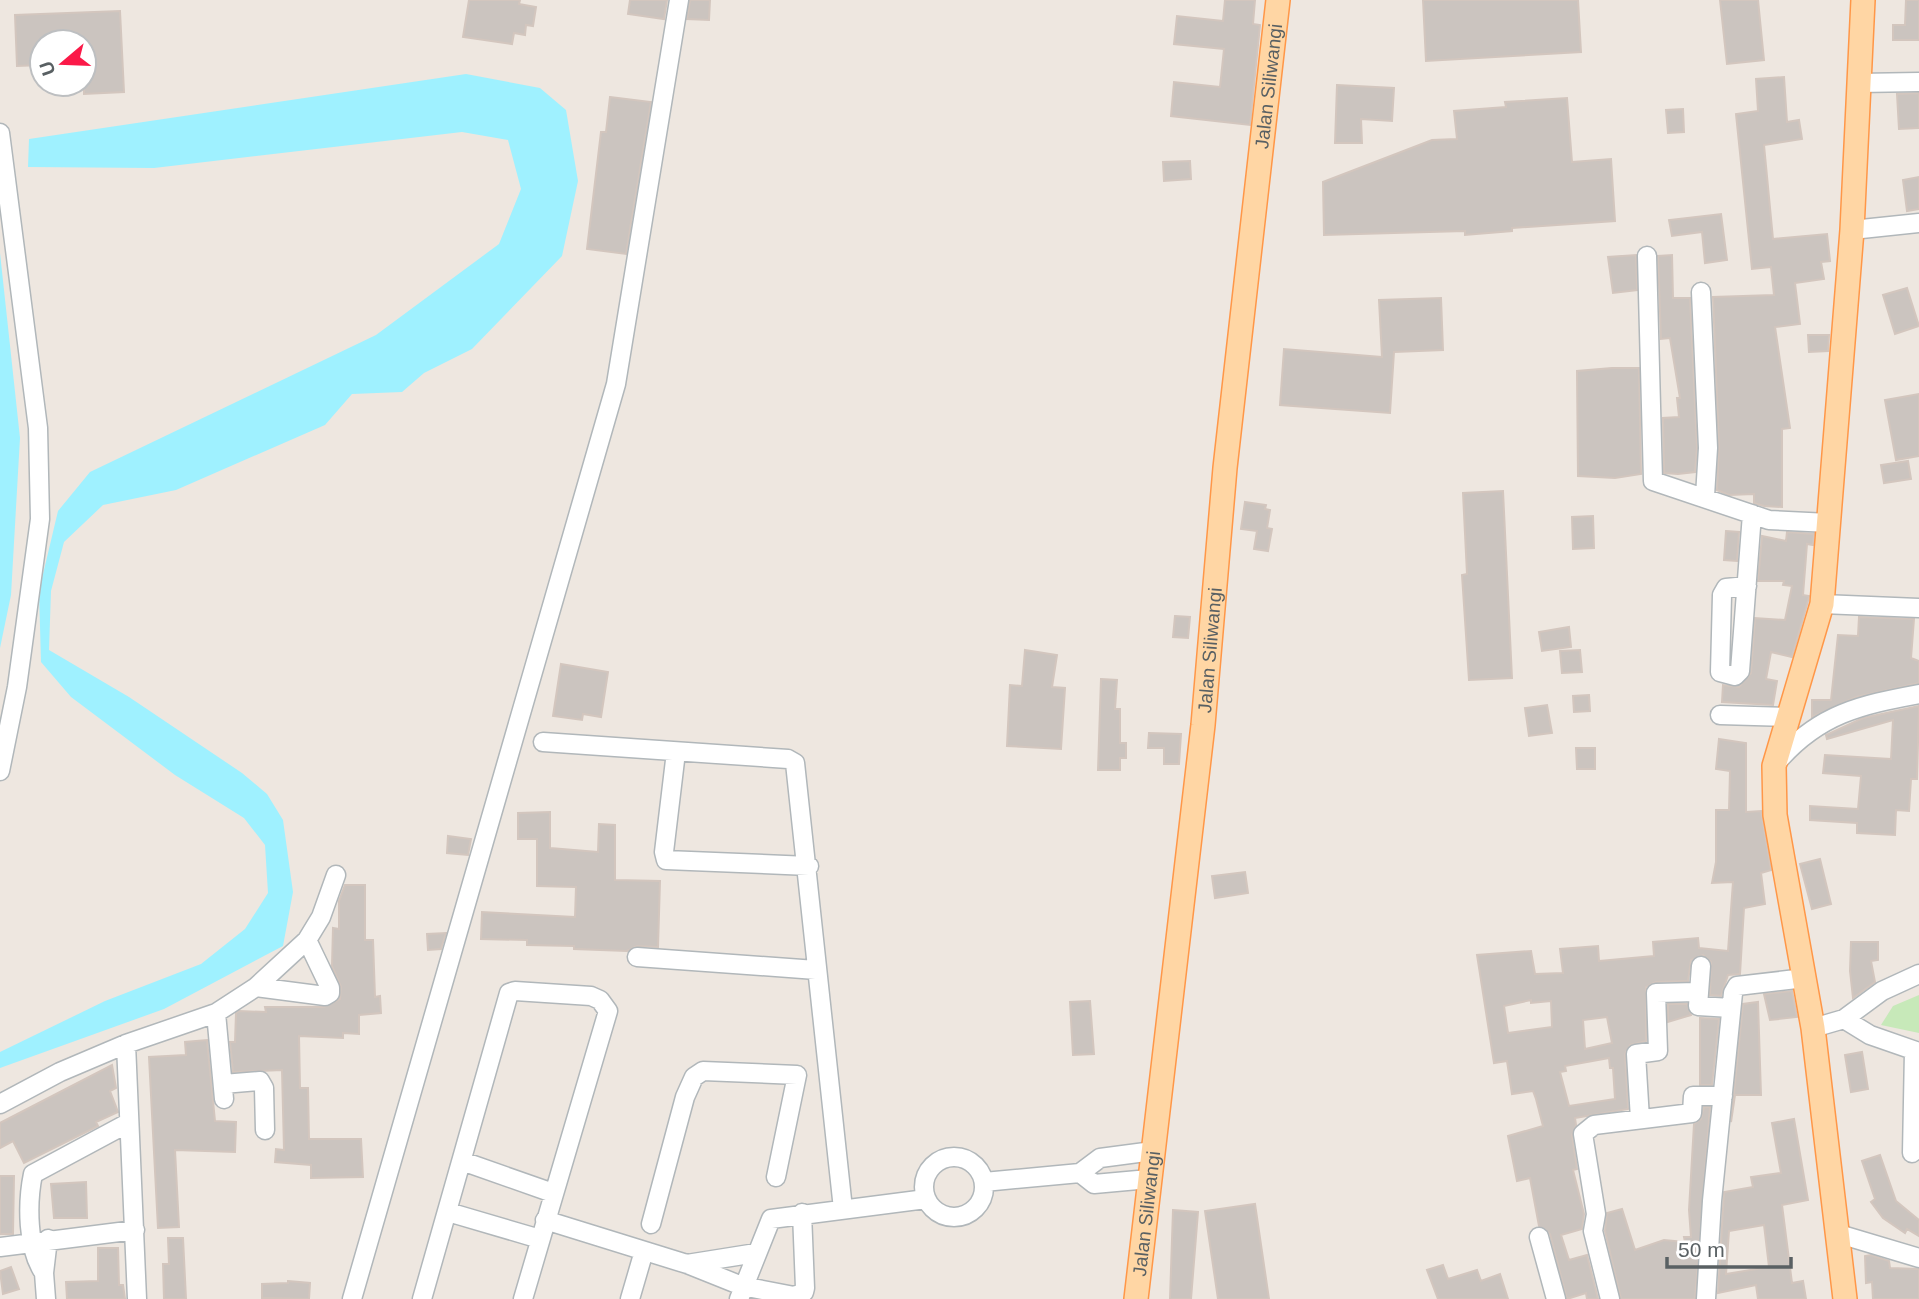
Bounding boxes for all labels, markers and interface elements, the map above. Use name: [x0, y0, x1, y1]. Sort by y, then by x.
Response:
street label: Jalan Siliwangi: [1251, 23, 1286, 150]
north arrow: [28, 28, 98, 98]
text: U: [35, 58, 60, 78]
street label: Jalan Siliwangi: [1194, 587, 1226, 714]
street label: Jalan Siliwangi: [1129, 1150, 1164, 1277]
scale bar: [1667, 1226, 1791, 1270]
text: 50 m: [1678, 1238, 1725, 1261]

